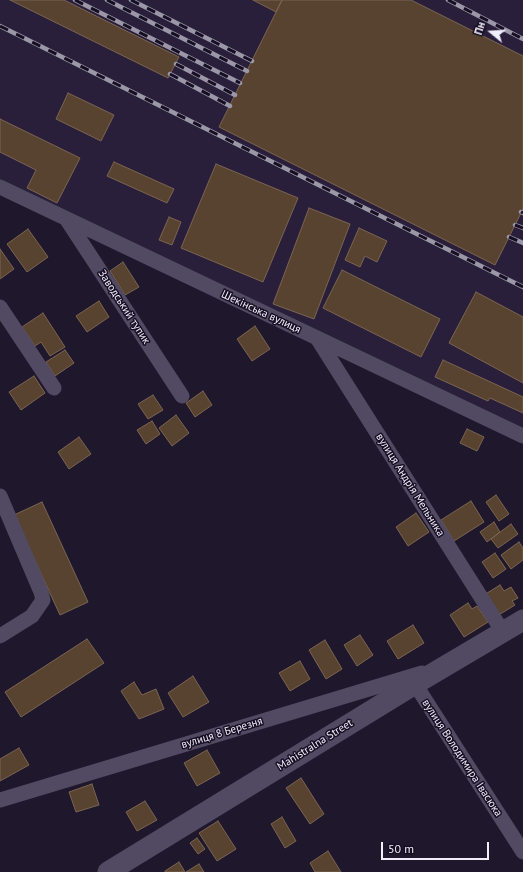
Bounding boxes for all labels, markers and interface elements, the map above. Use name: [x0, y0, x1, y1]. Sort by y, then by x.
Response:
north arrow: [471, 12, 511, 52]
text: Пн: [471, 20, 488, 37]
street label: Заводський тупик: [95, 268, 153, 346]
street label: Шекінська вулиця: [219, 288, 303, 336]
street label: вулиця Андрія Мельника: [373, 431, 447, 539]
street label: вулиця Володимира Івасюка: [419, 697, 505, 819]
street label: вулиця 8 Березня: [180, 714, 264, 752]
street label: Mahistralna Street: [275, 717, 355, 773]
scale bar: [383, 834, 491, 860]
text: 50 m: [388, 841, 414, 856]

